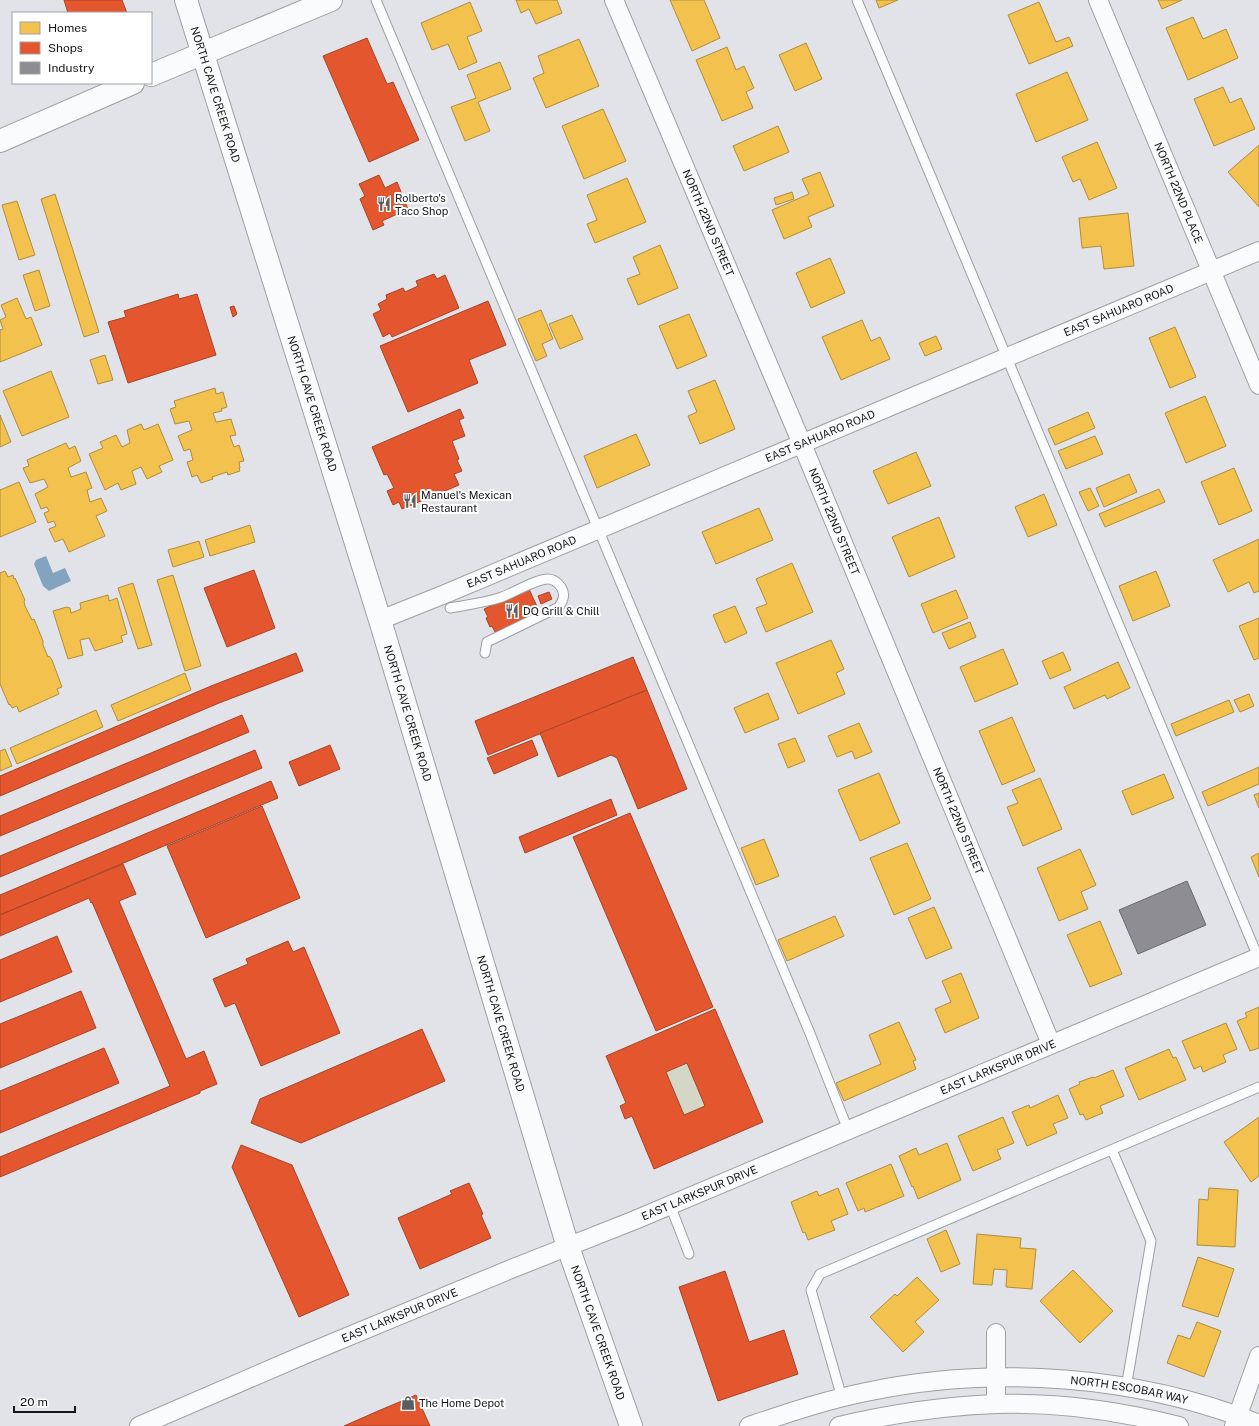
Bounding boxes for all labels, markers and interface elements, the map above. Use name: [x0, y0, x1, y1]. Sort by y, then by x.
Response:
legend: [12, 12, 152, 84]
text: Homes: [48, 21, 87, 35]
street label: NORTH CAVE CREEK ROAD: [189, 25, 243, 164]
text: Shops: [48, 41, 83, 55]
text: Industry: [48, 61, 95, 75]
street label: NORTH 22ND PLACE: [1152, 140, 1205, 245]
street label: NORTH 22ND STREET: [680, 168, 736, 278]
place label: Rolberto's Taco Shop: [395, 192, 449, 217]
restaurant icon: Rolberto's Taco Shop: [376, 196, 392, 212]
street label: EAST SAHUARO ROAD: [1062, 282, 1176, 339]
street label: NORTH CAVE CREEK ROAD: [285, 334, 339, 474]
street label: EAST SAHUARO ROAD: [763, 407, 877, 464]
street label: NORTH 22ND STREET: [807, 466, 862, 577]
place label: Manuel's Mexican Restaurant: [421, 489, 511, 514]
restaurant icon: Manuel's Mexican Restaurant: [402, 493, 418, 509]
street label: EAST SAHUARO ROAD: [465, 533, 579, 590]
restaurant icon: DQ Grill & Chill: [504, 603, 520, 619]
place label: DQ Grill & Chill: [523, 605, 600, 617]
street label: NORTH CAVE CREEK ROAD: [382, 644, 434, 783]
street label: NORTH 22ND STREET: [931, 765, 986, 876]
street label: NORTH CAVE CREEK ROAD: [475, 954, 527, 1094]
street label: EAST LARKSPUR DRIVE: [938, 1037, 1058, 1097]
street label: EAST LARKSPUR DRIVE: [640, 1163, 759, 1223]
street label: NORTH CAVE CREEK ROAD: [569, 1264, 627, 1402]
street label: EAST LARKSPUR DRIVE: [340, 1286, 459, 1345]
street label: NORTH ESCOBAR WAY: [1070, 1374, 1189, 1406]
scale bar: [14, 1388, 75, 1414]
text: 20 m: [20, 1395, 48, 1409]
shop icon: The Home Depot: [400, 1395, 416, 1411]
place label: The Home Depot: [419, 1397, 504, 1409]

